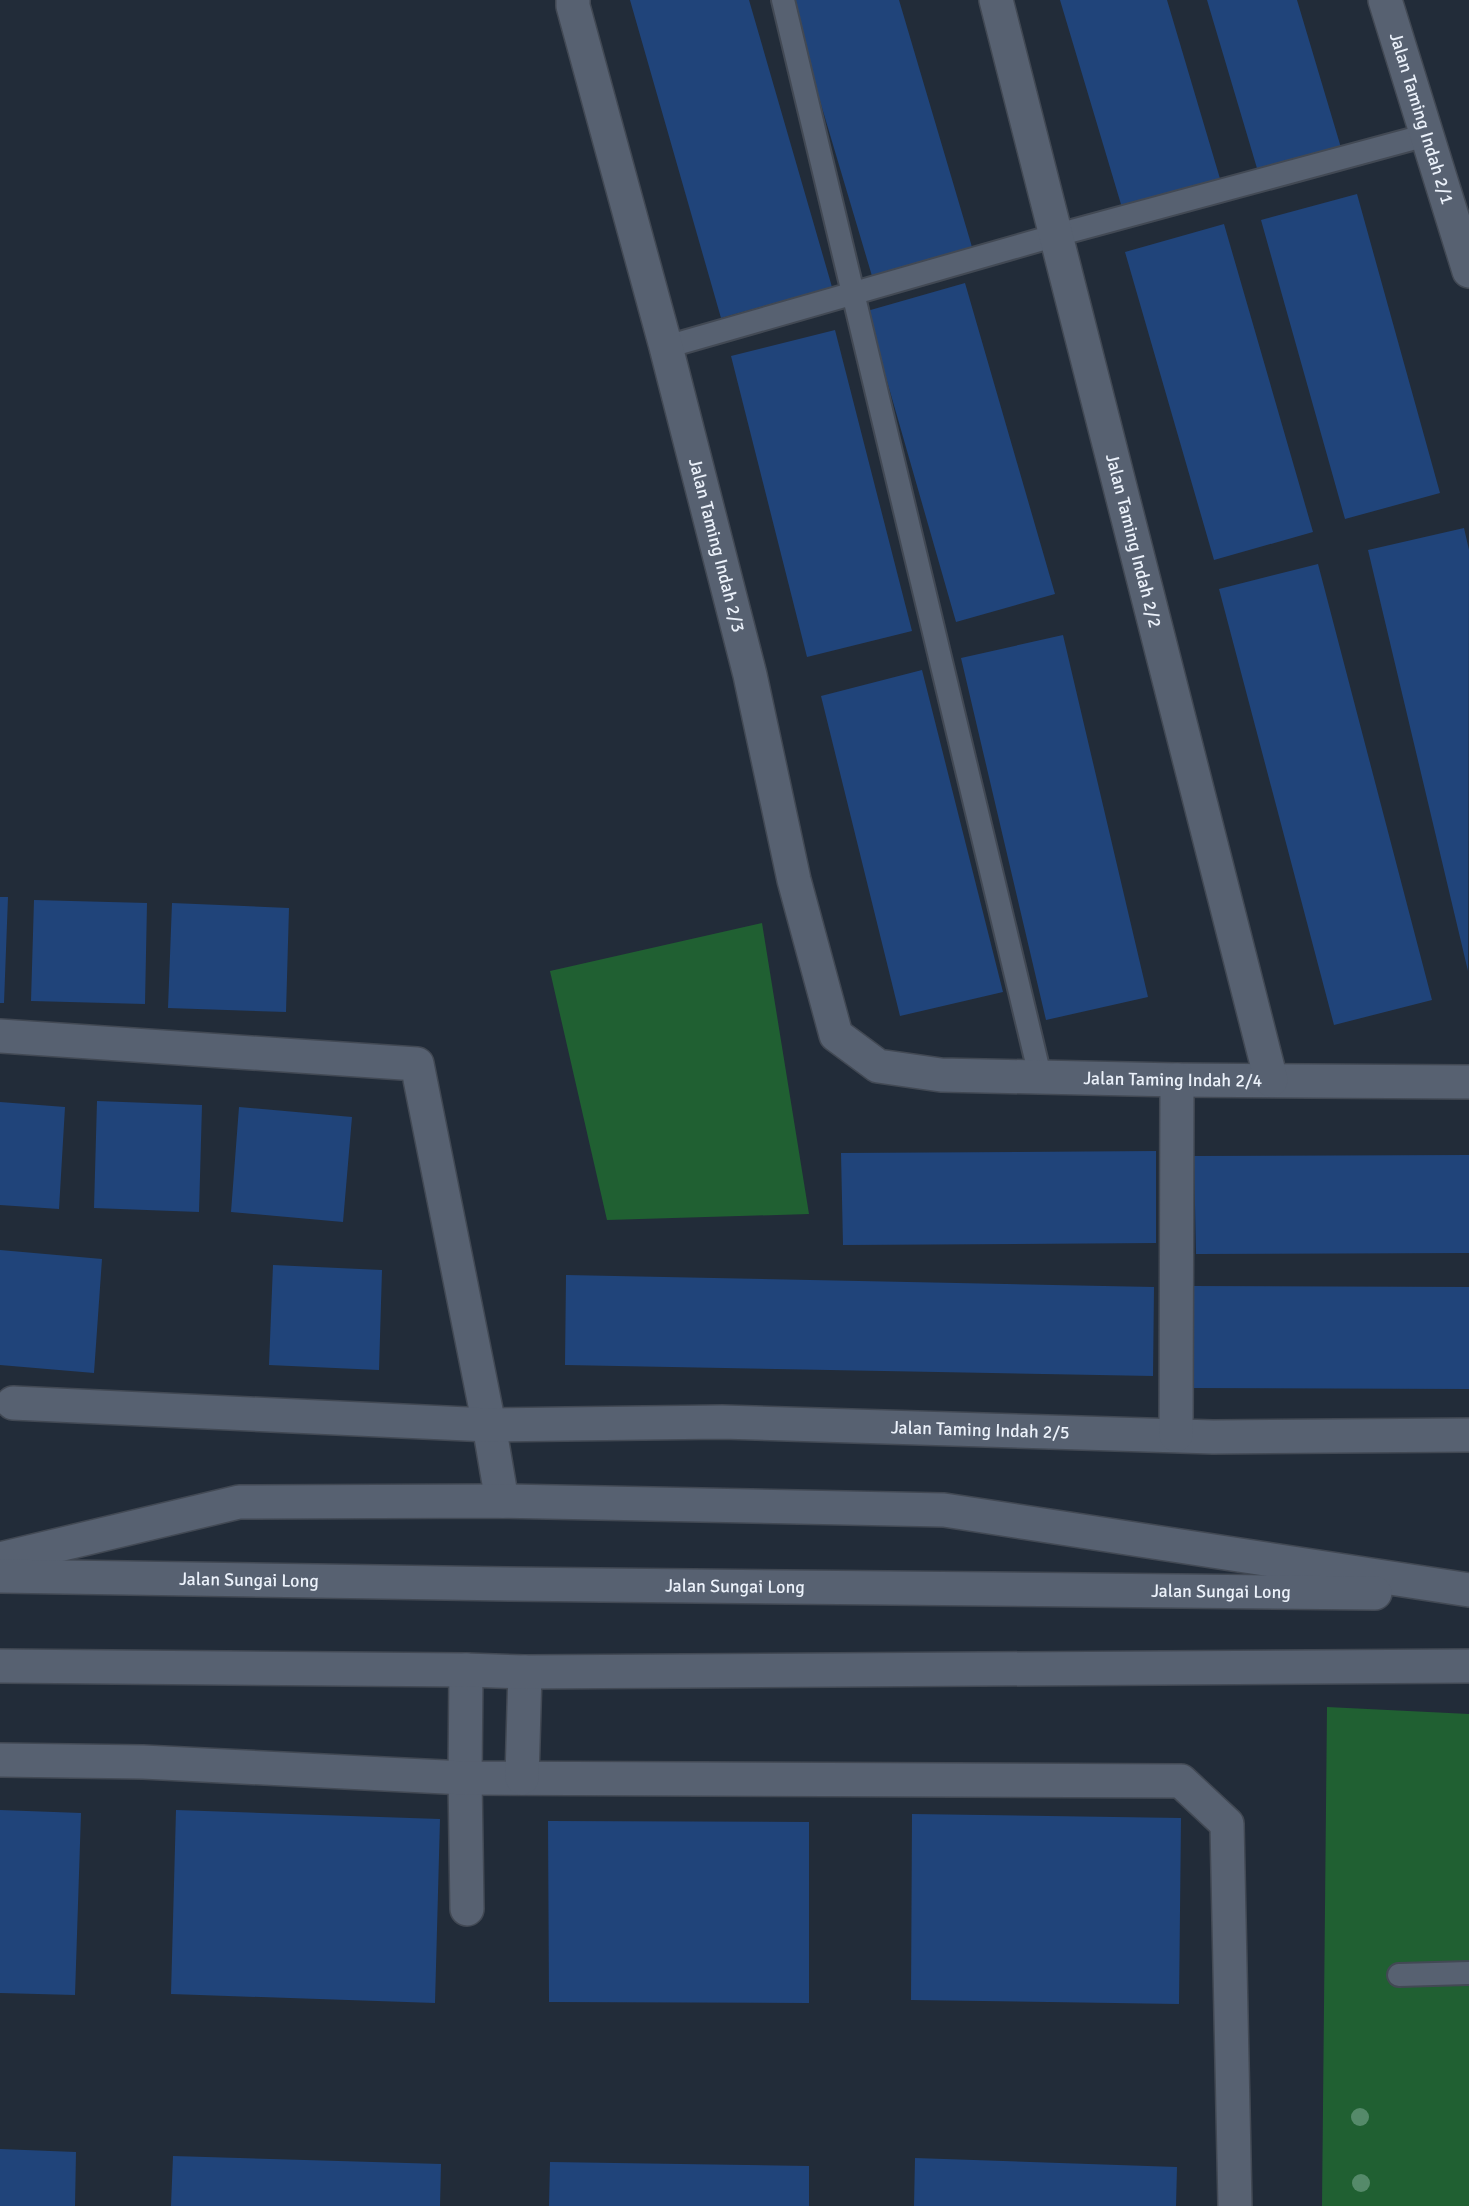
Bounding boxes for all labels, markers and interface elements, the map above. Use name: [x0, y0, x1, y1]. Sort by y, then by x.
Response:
street label: Jalan Taming Indah 2/1: [1385, 30, 1459, 207]
street label: Jalan Taming Indah 2/2: [1101, 451, 1166, 630]
street label: Jalan Taming Indah 2/3: [684, 456, 750, 635]
street label: Jalan Taming Indah 2/4: [1083, 1067, 1263, 1092]
street label: Jalan Taming Indah 2/5: [891, 1416, 1070, 1444]
street label: Jalan Sungai Long: [179, 1568, 319, 1592]
street label: Jalan Sungai Long: [665, 1575, 805, 1598]
street label: Jalan Sungai Long: [1151, 1580, 1291, 1603]

